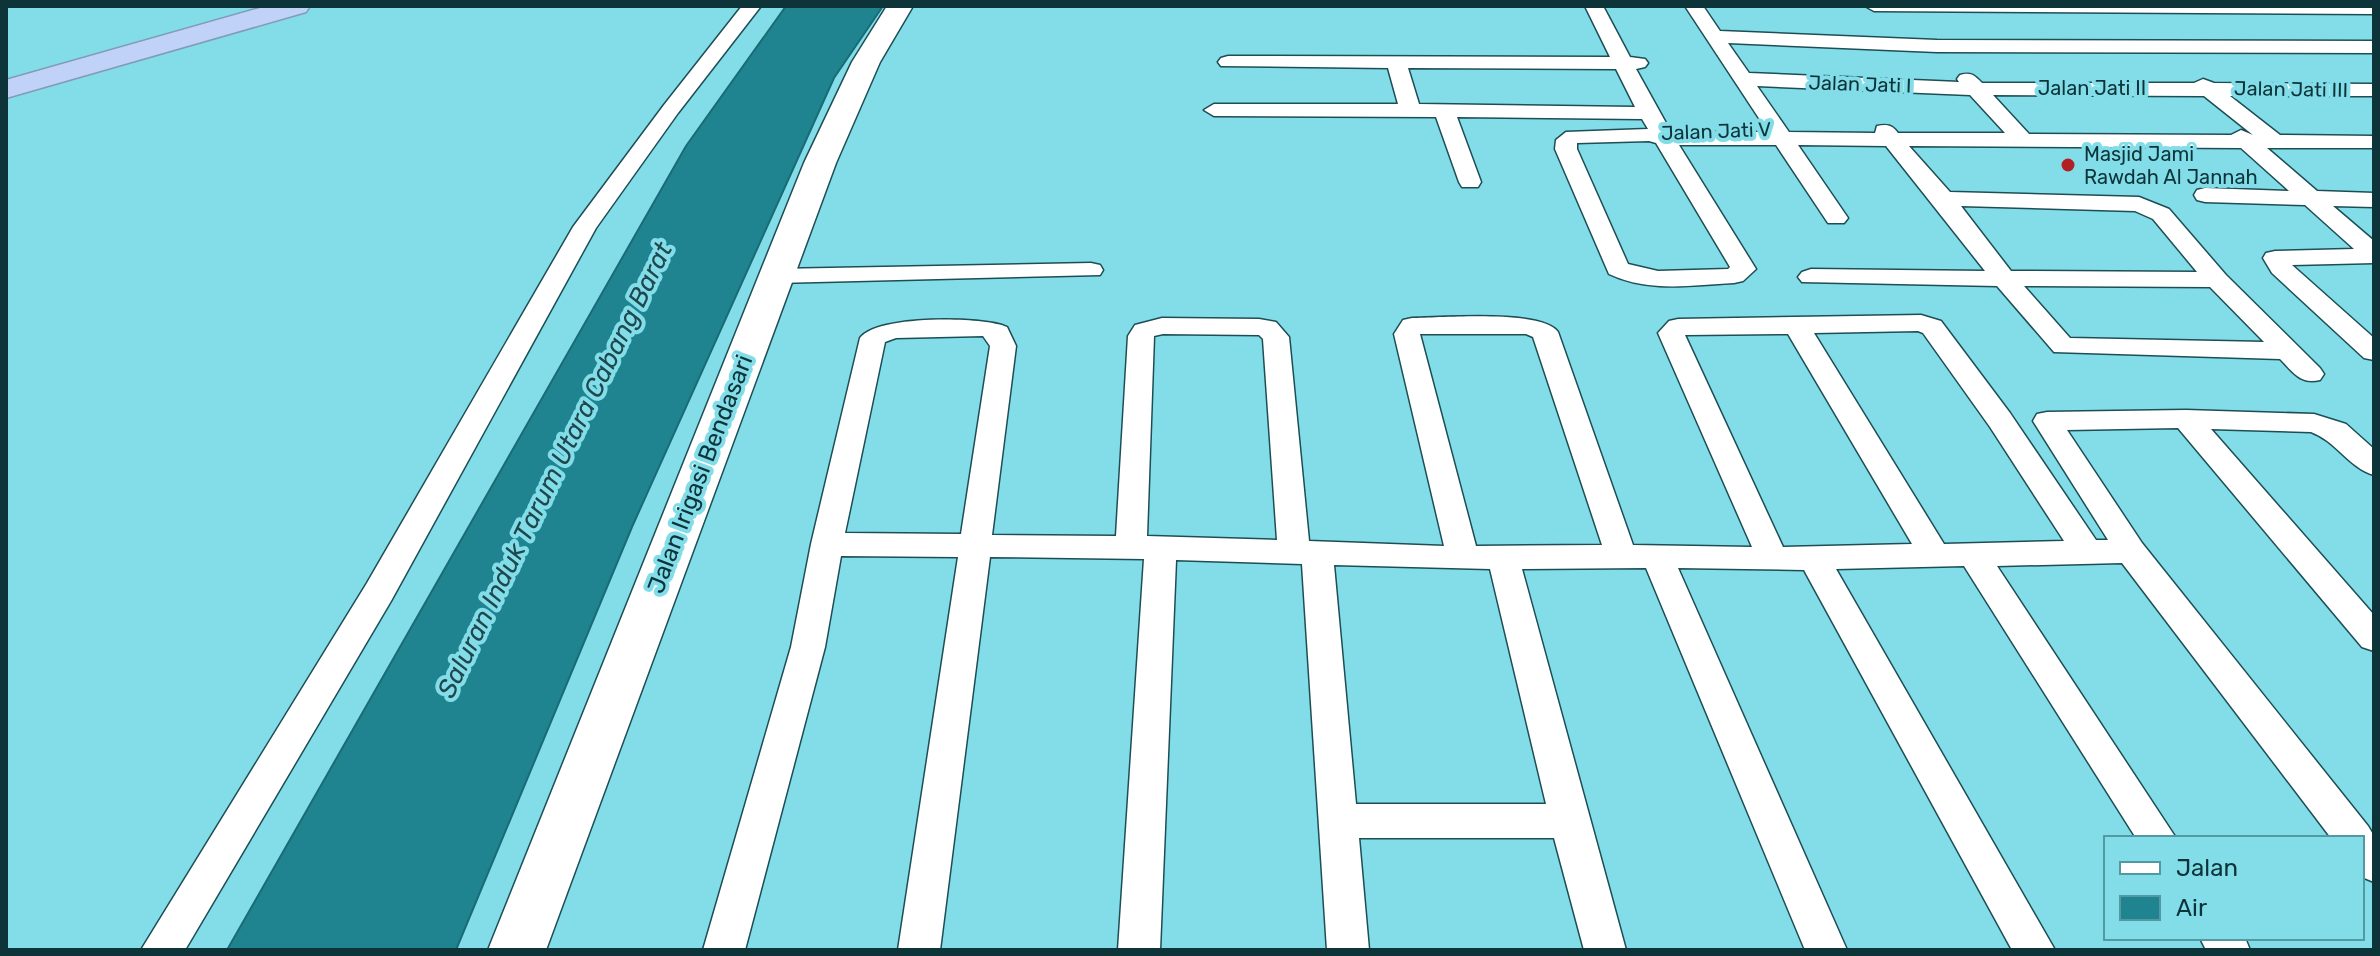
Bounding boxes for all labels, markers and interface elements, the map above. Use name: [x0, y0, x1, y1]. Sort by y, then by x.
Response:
street label: Jalan Jati I: [1808, 70, 1912, 98]
street label: Jalan Jati II: [2038, 76, 2146, 100]
street label: Jalan Jati III: [2234, 76, 2348, 102]
street label: Jalan Jati V: [1661, 117, 1771, 145]
place label: Masjid Jami Rawdah Al Jannah: [2084, 142, 2258, 189]
marker: Masjid Jami Rawdah Al Jannah: [2059, 156, 2077, 174]
water label: Saluran Induk Tarum Utara Cabang Barat: [431, 236, 680, 703]
street label: Jalan Irigasi Bendasari: [642, 351, 758, 597]
legend: [2104, 836, 2364, 940]
text: Jalan: [2176, 854, 2238, 882]
text: Air: [2176, 894, 2207, 922]

